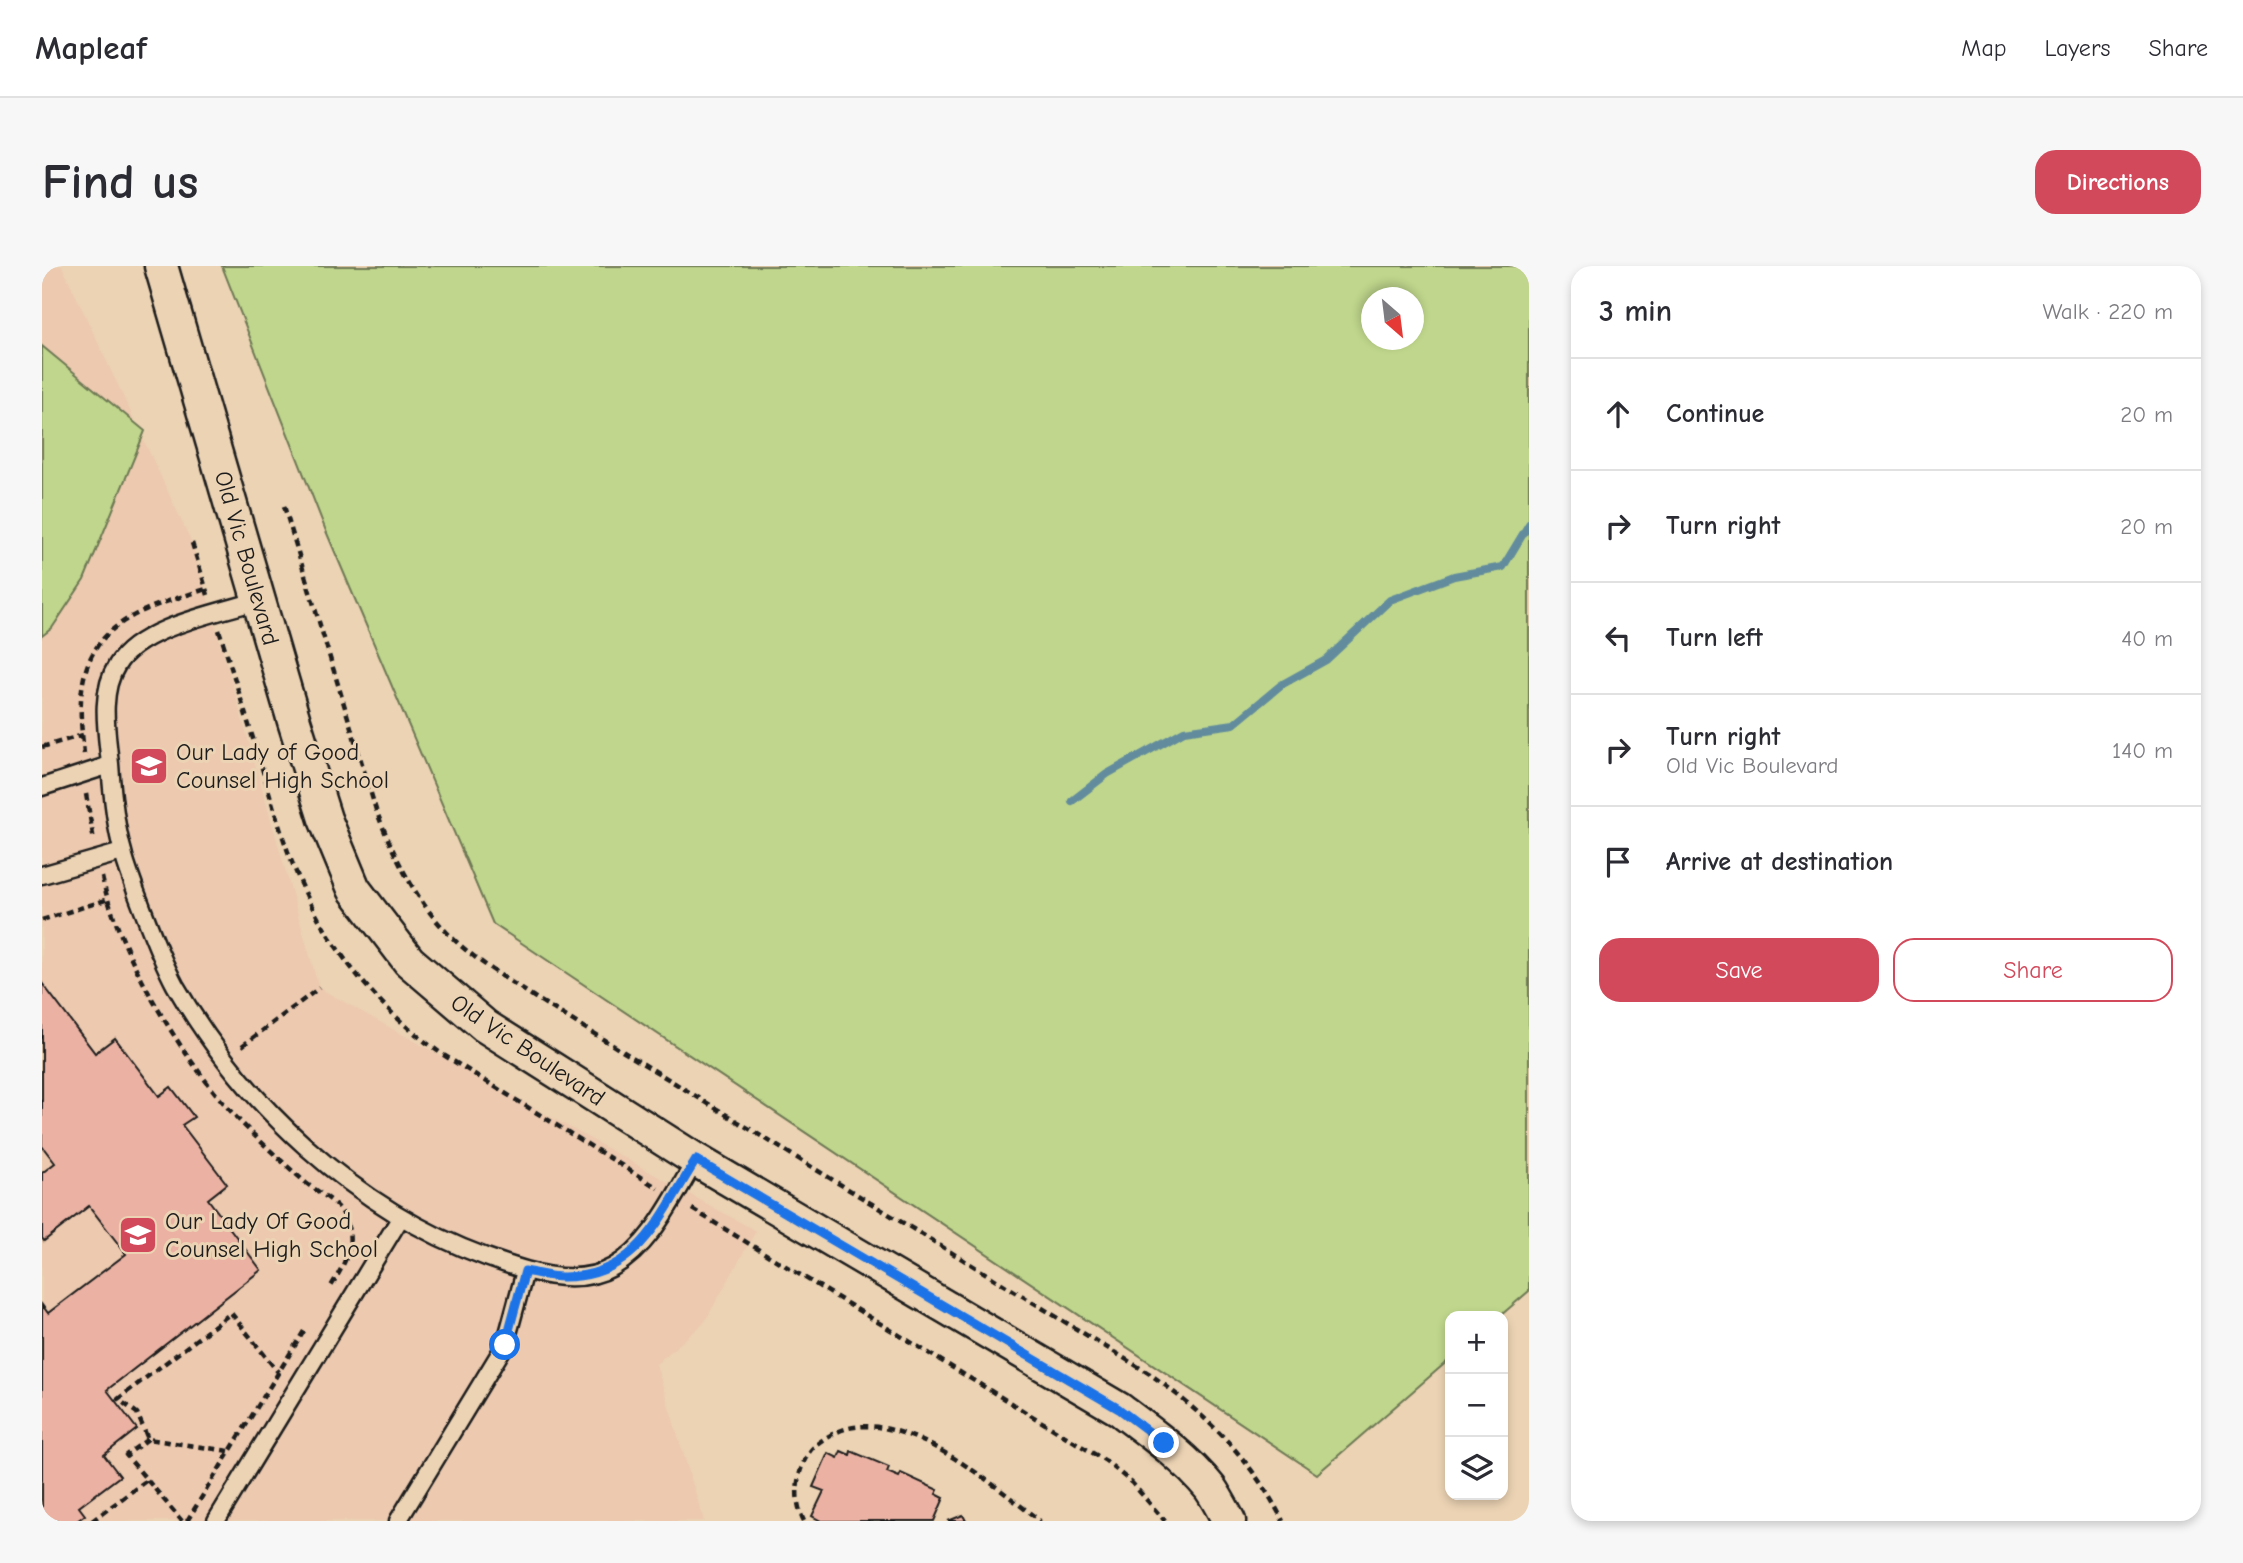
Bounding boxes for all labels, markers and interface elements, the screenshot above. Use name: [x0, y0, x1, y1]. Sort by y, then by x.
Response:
text: Mapleaf: [35, 29, 147, 67]
text: Map: [1961, 34, 2007, 62]
text: Layers: [2045, 34, 2110, 62]
text: Share: [2148, 34, 2208, 62]
button: Directions: [2035, 150, 2201, 214]
text: Find us: [42, 154, 198, 210]
north arrow: [1361, 287, 1424, 350]
text: 3 min: [1599, 294, 1672, 329]
text: Walk · 220 m: [2042, 298, 2173, 325]
icon: ahead: [1599, 395, 1637, 433]
text: Continue: [1666, 399, 1764, 429]
text: 20 m: [2120, 401, 2173, 428]
street label: Old Vic Boulevard: [209, 468, 285, 648]
icon: right: [1599, 507, 1637, 545]
text: Turn right: [1666, 511, 1780, 541]
text: 20 m: [2120, 513, 2173, 540]
icon: left: [1599, 619, 1637, 657]
text: Turn left: [1666, 623, 1763, 653]
text: 40 m: [2121, 625, 2173, 652]
text: Turn right: [1666, 722, 1780, 752]
icon: right: [1599, 731, 1637, 769]
text: 140 m: [2112, 737, 2173, 764]
place label: Our Lady of Good Counsel High School: [176, 738, 389, 794]
school or university icon: Our Lady of Good Counsel High School: [128, 745, 170, 787]
text: Old Vic Boulevard: [1666, 752, 1838, 779]
icon: arrive: [1599, 843, 1637, 881]
text: Arrive at destination: [1666, 847, 1893, 877]
button: Save: [1599, 938, 1879, 1002]
button: Share: [1893, 938, 2173, 1002]
street label: Old Vic Boulevard: [446, 988, 610, 1112]
place label: Our Lady Of Good Counsel High School: [165, 1207, 378, 1263]
school or university icon: Our Lady Of Good Counsel High School: [117, 1214, 159, 1256]
map controls: [1445, 1311, 1508, 1500]
button: +: [1445, 1311, 1508, 1374]
route start: [489, 1329, 520, 1360]
button: −: [1445, 1374, 1508, 1437]
route end: [1148, 1427, 1179, 1458]
button: layers: [1445, 1437, 1508, 1500]

